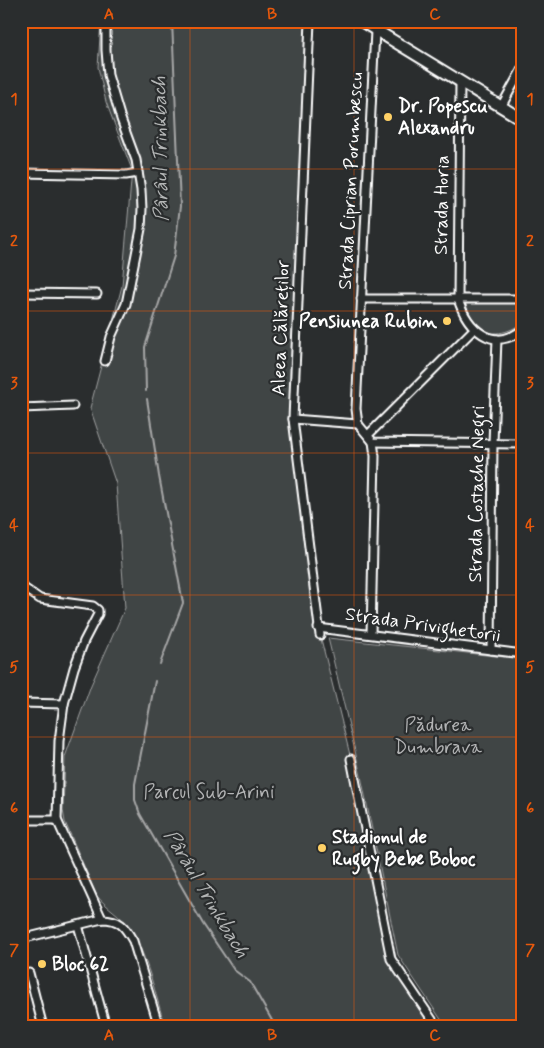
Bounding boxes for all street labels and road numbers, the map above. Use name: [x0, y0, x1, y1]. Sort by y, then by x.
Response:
street label: Strada Ciprian Porumbescu: [333, 72, 369, 290]
street label: Strada Horia: [429, 155, 455, 255]
street label: Aleea Călăreților: [266, 260, 296, 396]
street label: Strada Costache Negri: [463, 405, 494, 583]
street label: Strada Privighetorii: [343, 602, 502, 651]

